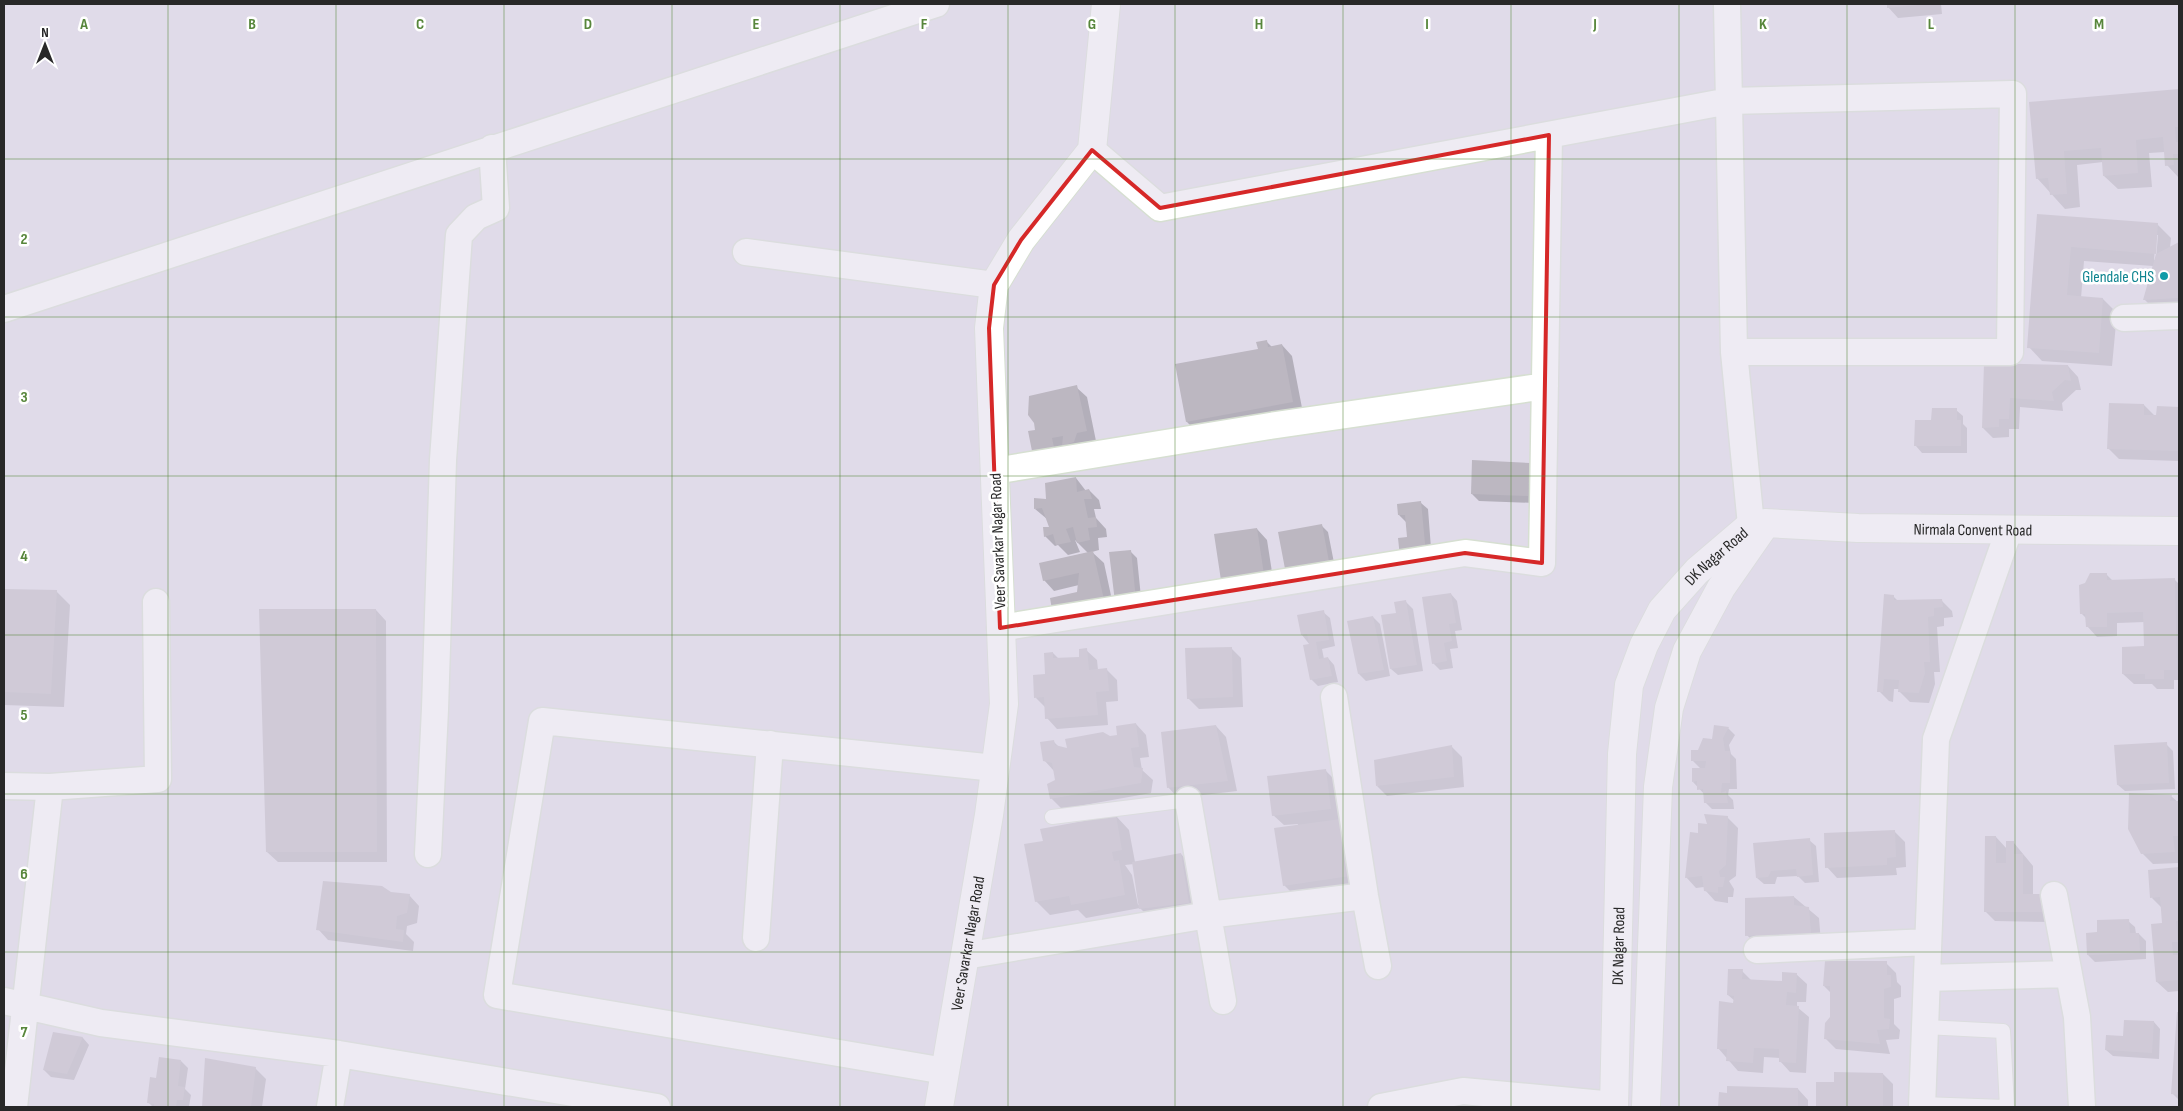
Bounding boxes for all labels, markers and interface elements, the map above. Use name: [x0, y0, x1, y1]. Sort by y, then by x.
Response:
text: A: [79, 15, 88, 34]
text: B: [248, 15, 256, 34]
text: C: [416, 15, 424, 34]
text: D: [584, 15, 592, 34]
text: E: [753, 15, 760, 34]
text: F: [921, 15, 928, 34]
text: G: [1088, 15, 1096, 34]
text: H: [1255, 15, 1263, 34]
text: I: [1425, 15, 1429, 34]
text: J: [1592, 15, 1597, 34]
text: K: [1759, 15, 1767, 34]
text: L: [1928, 15, 1935, 34]
text: M: [2094, 15, 2104, 34]
north arrow: [20, 20, 70, 70]
text: N: [41, 24, 49, 41]
text: 2: [20, 230, 28, 249]
place label: Glendale CHS: [2082, 268, 2154, 287]
marker: Glendale CHS: [2158, 270, 2170, 282]
text: 3: [20, 388, 28, 407]
street label: Veer Savarkar Nagar Road: [987, 473, 1010, 609]
street label: Nirmala Convent Road: [1913, 521, 2032, 541]
street label: DK Nagar Road: [1681, 524, 1752, 590]
text: 4: [20, 547, 28, 566]
text: 5: [20, 706, 28, 725]
text: 6: [20, 865, 28, 884]
street label: Veer Savarkar Nagar Road: [948, 875, 989, 1012]
street label: DK Nagar Road: [1609, 907, 1630, 985]
text: 7: [21, 1023, 28, 1042]

